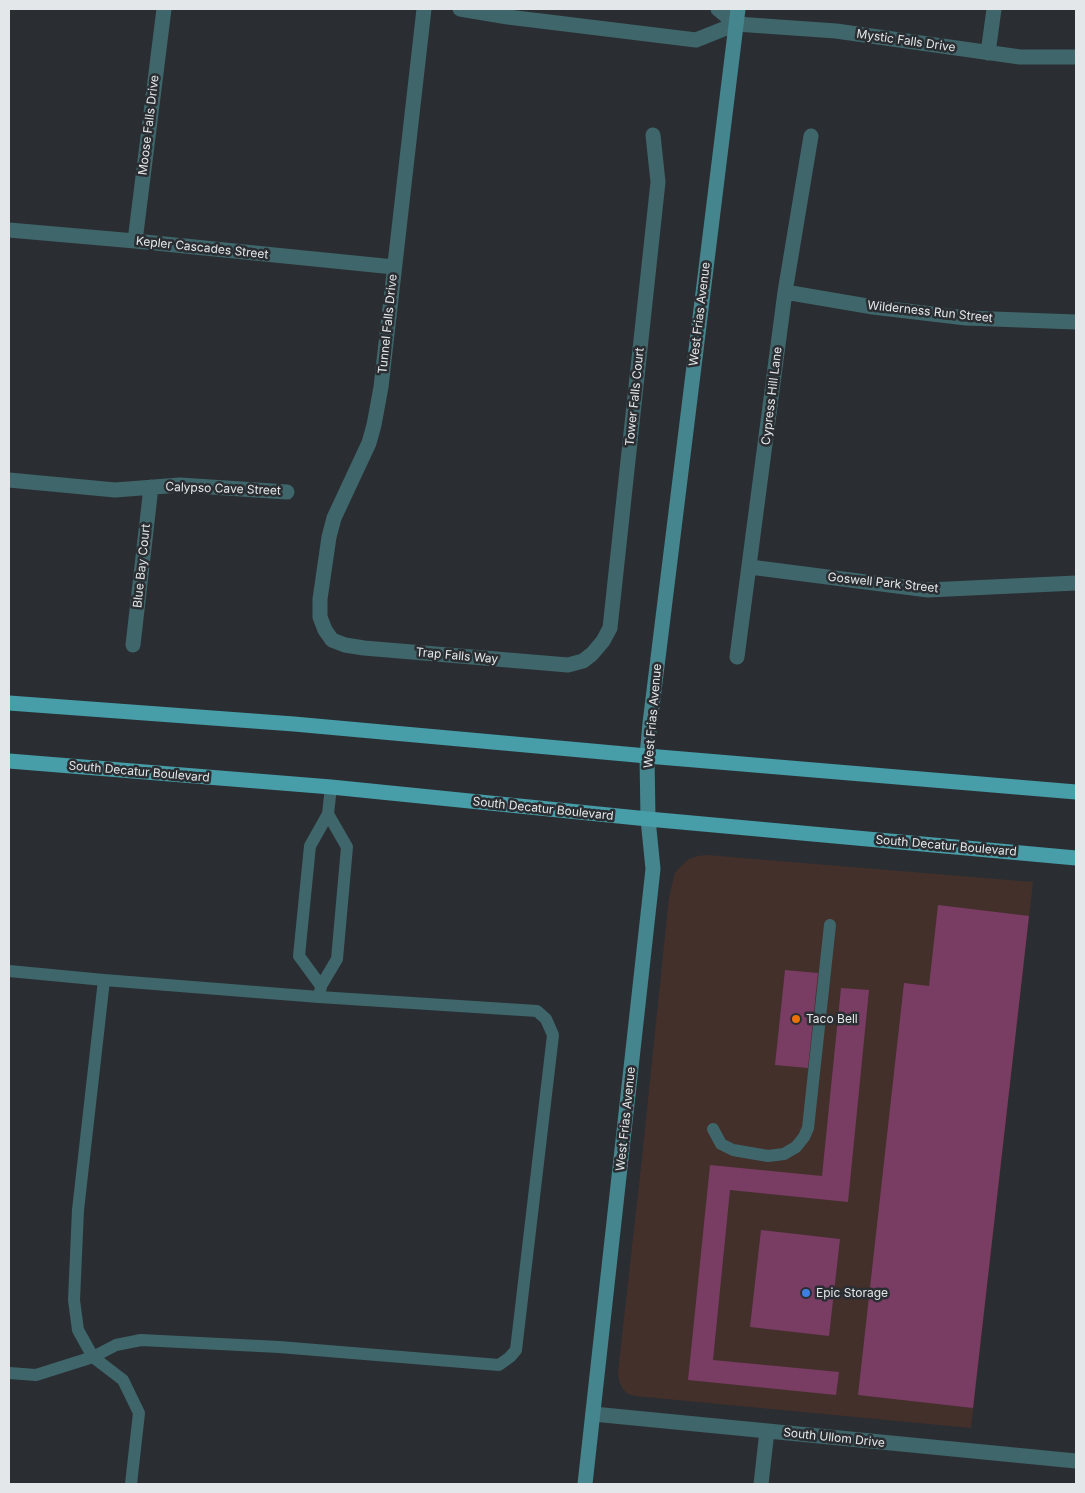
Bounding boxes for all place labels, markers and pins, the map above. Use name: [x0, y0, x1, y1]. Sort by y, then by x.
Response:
place label: Taco Bell: [806, 1012, 858, 1026]
marker: Taco Bell: [790, 1013, 802, 1025]
place label: Epic Storage: [816, 1286, 888, 1300]
marker: Epic Storage: [800, 1287, 812, 1299]

